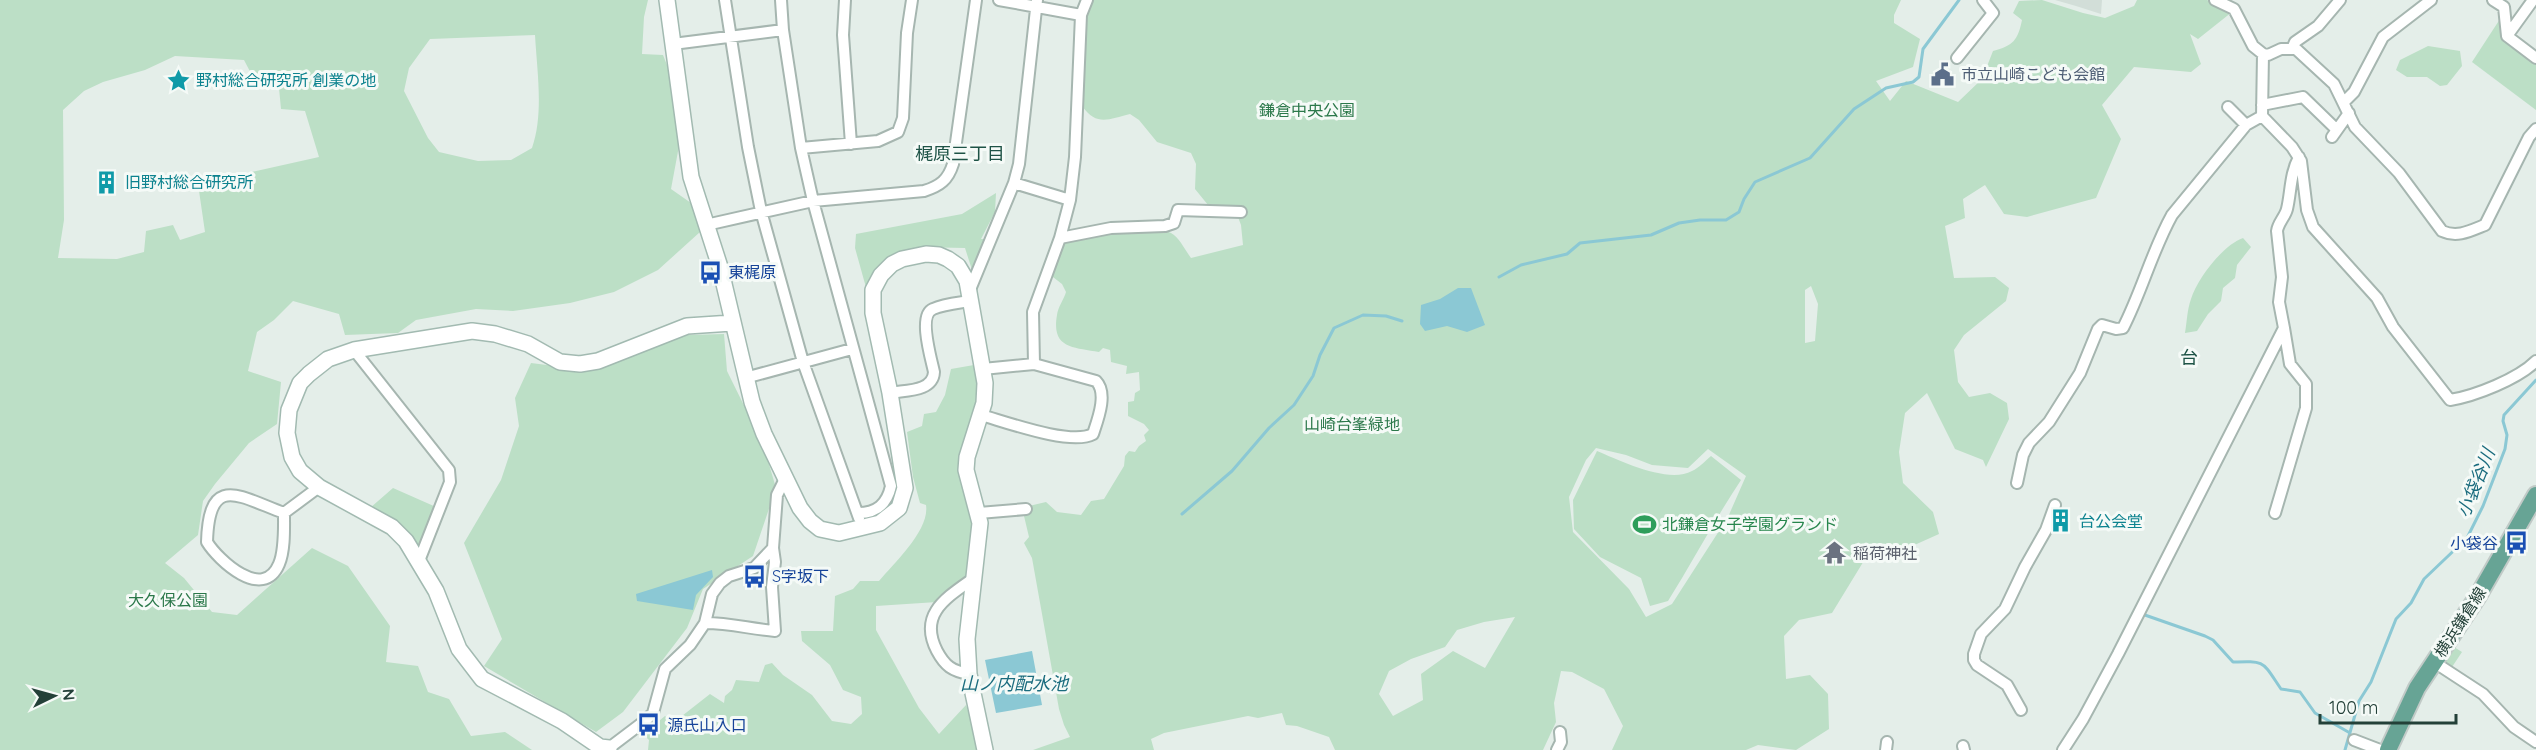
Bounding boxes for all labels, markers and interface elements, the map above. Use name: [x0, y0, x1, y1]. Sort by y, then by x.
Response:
public building icon: 市立山崎こども会館: [1930, 61, 1956, 87]
place label: 市立山崎こども会館: [1961, 64, 2105, 84]
place icon: 野村総合研究所 創業の地: [165, 67, 191, 93]
place label: 野村総合研究所 創業の地: [196, 70, 376, 90]
park label: 鎌倉中央公園: [1259, 100, 1355, 120]
district label: 梶原三丁目: [915, 142, 1005, 165]
building icon: 旧野村総合研究所: [94, 169, 120, 195]
place label: 旧野村総合研究所: [125, 172, 253, 192]
bus stop icon: 東梶原: [697, 259, 723, 285]
place label: 東梶原: [728, 262, 776, 282]
district label: 台: [2180, 346, 2198, 369]
park label: 山崎台峯緑地: [1304, 414, 1400, 434]
water label: 小袋谷川: [2451, 443, 2500, 520]
building icon: 台公会堂: [2048, 508, 2074, 534]
sports icon: 北鎌倉女子学園グランド: [1631, 511, 1657, 537]
place label: 台公会堂: [2079, 511, 2143, 531]
place label: 北鎌倉女子学園グランド: [1662, 514, 1838, 534]
bus stop icon: 小袋谷: [2503, 530, 2529, 556]
place label: 小袋谷: [2450, 533, 2498, 553]
temple icon: 稲荷神社: [1822, 540, 1848, 566]
place label: 稲荷神社: [1853, 543, 1917, 563]
bus stop icon: S字坂下: [741, 563, 767, 589]
place label: S字坂下: [772, 566, 829, 586]
street label: 横浜鎌倉線: [2430, 583, 2490, 661]
park label: 大久保公園: [128, 590, 208, 610]
north arrow: [24, 666, 84, 726]
water label: 山ノ内配水池: [960, 672, 1070, 695]
scale bar: [2320, 687, 2456, 725]
text: N: [58, 688, 79, 701]
text: 100 m: [2329, 696, 2378, 719]
bus stop icon: 源氏山入口: [636, 712, 662, 738]
place label: 源氏山入口: [667, 715, 747, 735]

